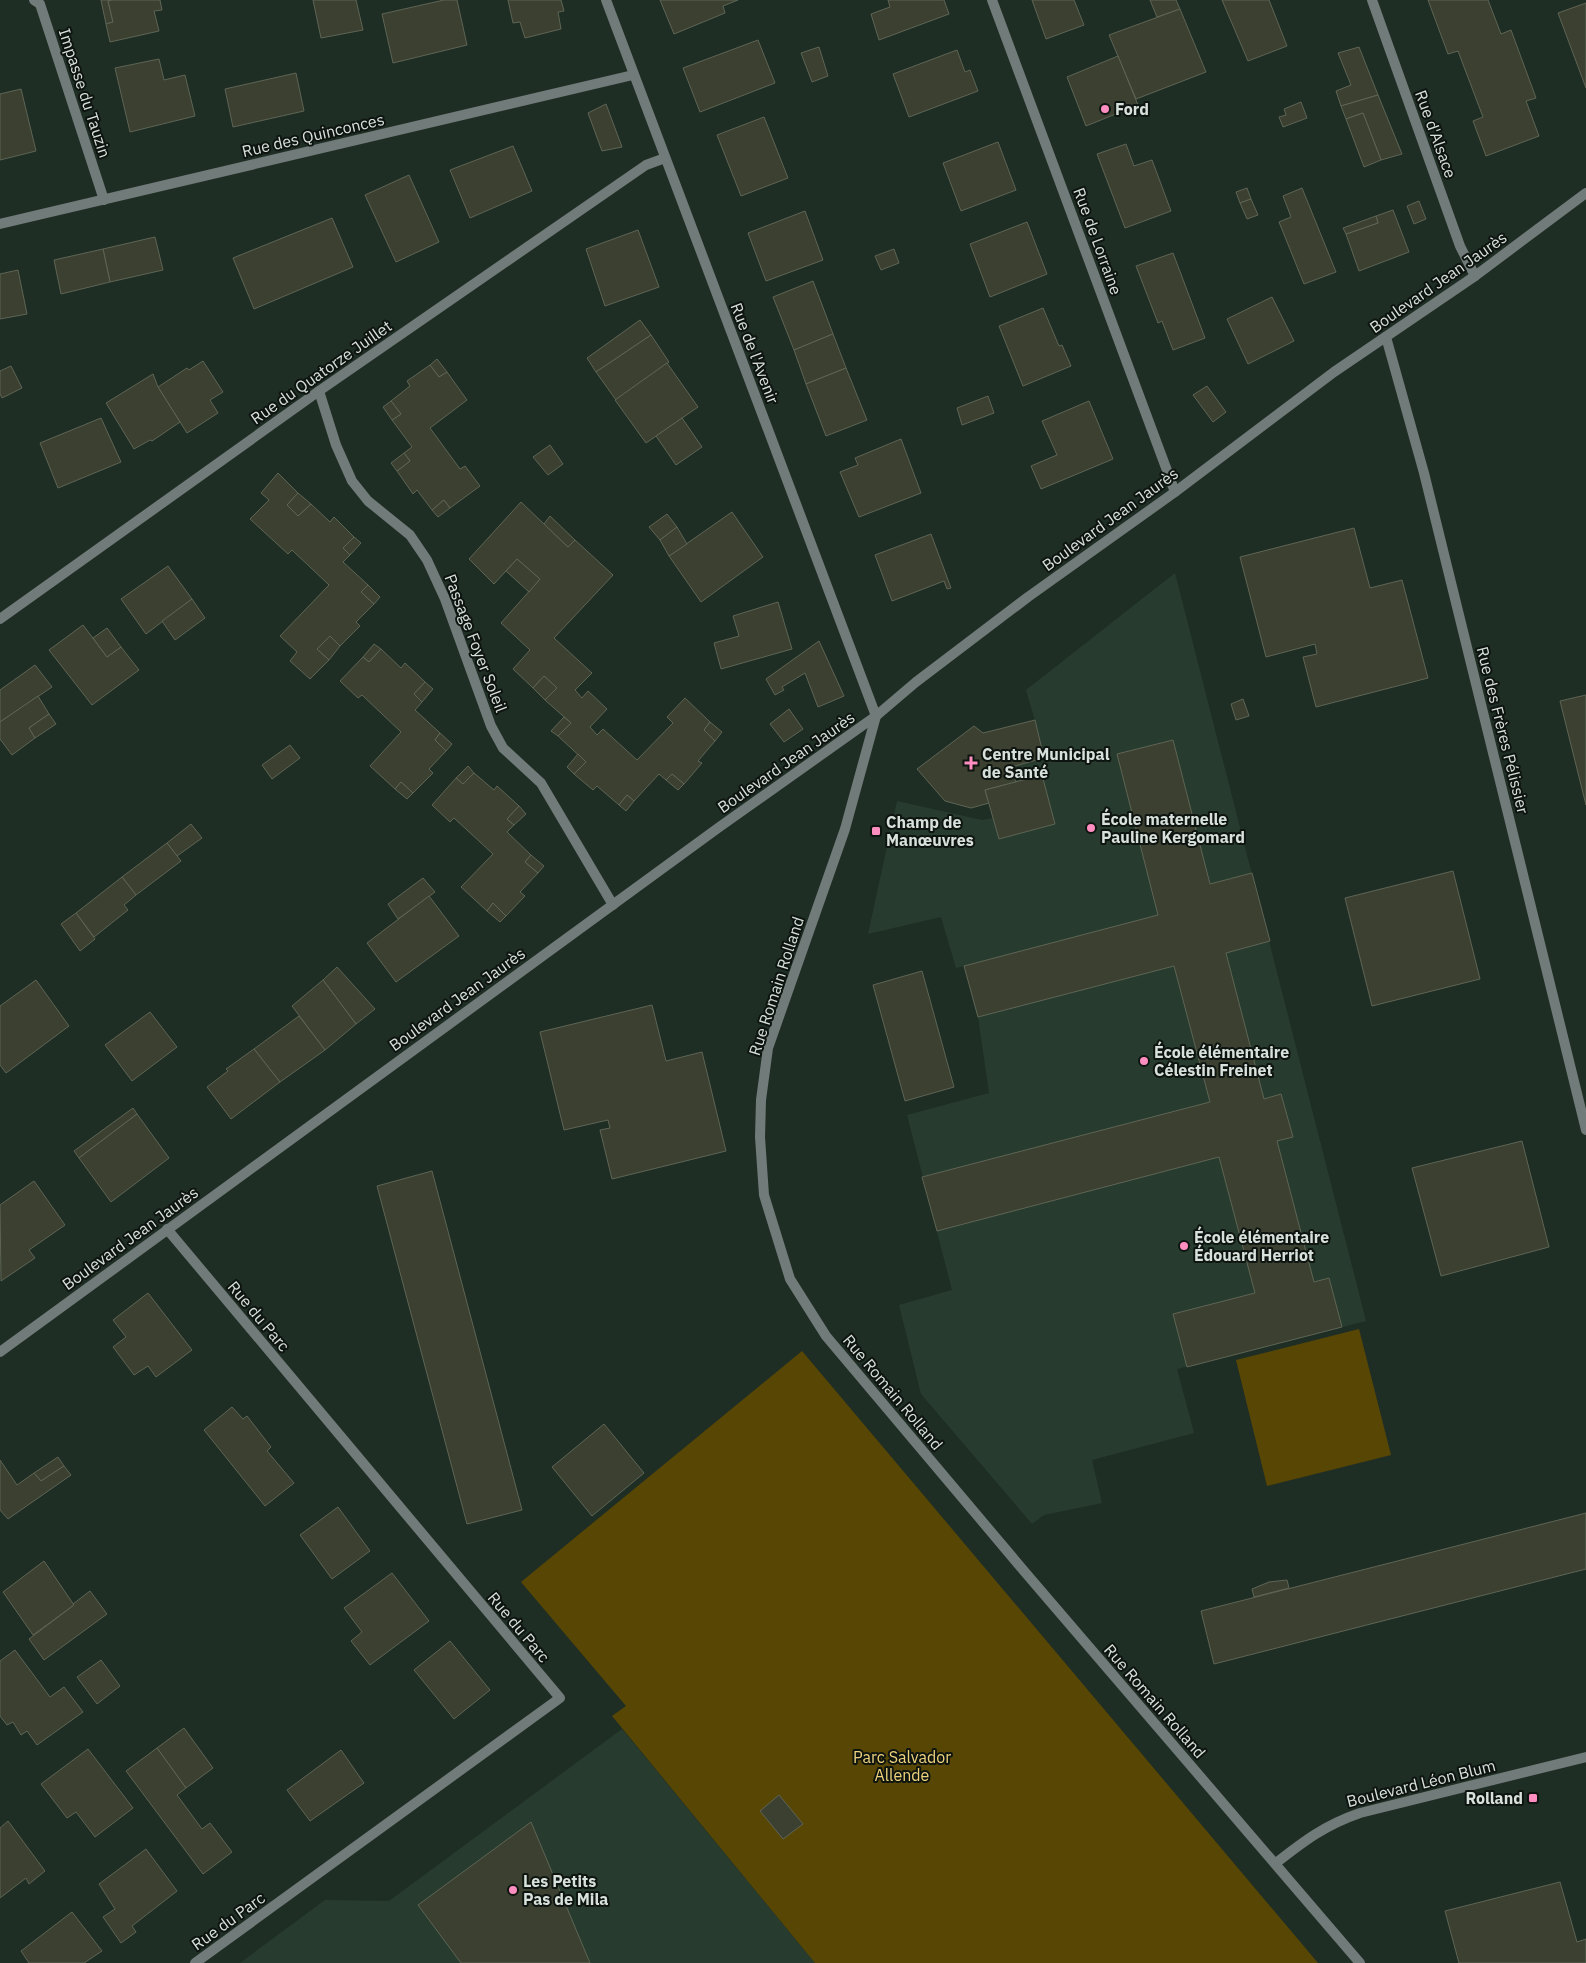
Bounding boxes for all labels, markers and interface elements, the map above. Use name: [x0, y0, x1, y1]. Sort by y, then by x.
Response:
street label: Impasse du Tauzin: [55, 26, 115, 160]
street label: Rue d'Alsace: [1411, 87, 1461, 181]
place label: Ford: [1115, 99, 1149, 119]
marker: Ford: [1099, 103, 1111, 115]
street label: Rue des Quinconces: [240, 109, 386, 161]
street label: Rue de Lorraine: [1069, 185, 1127, 298]
street label: Boulevard Jean Jaurès: [1365, 227, 1511, 337]
street label: Rue de l'Avenir: [727, 300, 783, 406]
street label: Rue du Quatorze Juillet: [247, 316, 395, 428]
street label: Boulevard Jean Jaurès: [1038, 463, 1182, 575]
street label: Passage Foyer Soleil: [440, 571, 512, 715]
street label: Rue des Frères Pélissier: [1473, 644, 1533, 816]
street label: Boulevard Jean Jaurès: [713, 707, 859, 817]
place label: Centre Municipal de Santé: [982, 744, 1110, 782]
marker: Centre Municipal de Santé: [964, 756, 978, 770]
place label: École maternelle Pauline Kergomard: [1101, 808, 1245, 847]
place label: Champ de Manœuvres: [886, 812, 974, 850]
marker: École maternelle Pauline Kergomard: [1085, 822, 1097, 834]
marker: Champ de Manœuvres: [870, 825, 882, 837]
street label: Rue Romain Rolland: [744, 914, 808, 1058]
street label: Boulevard Jean Jaurès: [385, 943, 529, 1055]
place label: École élémentaire Célestin Freinet: [1154, 1041, 1289, 1080]
marker: École élémentaire Célestin Freinet: [1138, 1055, 1150, 1067]
street label: Boulevard Jean Jaurès: [58, 1182, 202, 1294]
place label: École élémentaire Édouard Herriot: [1194, 1226, 1329, 1265]
marker: École élémentaire Édouard Herriot: [1178, 1240, 1190, 1252]
street label: Rue du Parc: [224, 1277, 294, 1355]
street label: Rue Romain Rolland: [839, 1330, 947, 1454]
street label: Rue du Parc: [484, 1588, 554, 1666]
street label: Rue Romain Rolland: [1100, 1640, 1210, 1762]
park label: Parc Salvador Allende: [853, 1747, 951, 1785]
street label: Boulevard Léon Blum: [1344, 1755, 1498, 1811]
place label: Rolland: [1465, 1788, 1523, 1808]
marker: Rolland: [1527, 1792, 1539, 1804]
place label: Les Petits Pas de Mila: [523, 1871, 608, 1909]
marker: Les Petits Pas de Mila: [507, 1884, 519, 1896]
street label: Rue du Parc: [187, 1888, 269, 1954]

